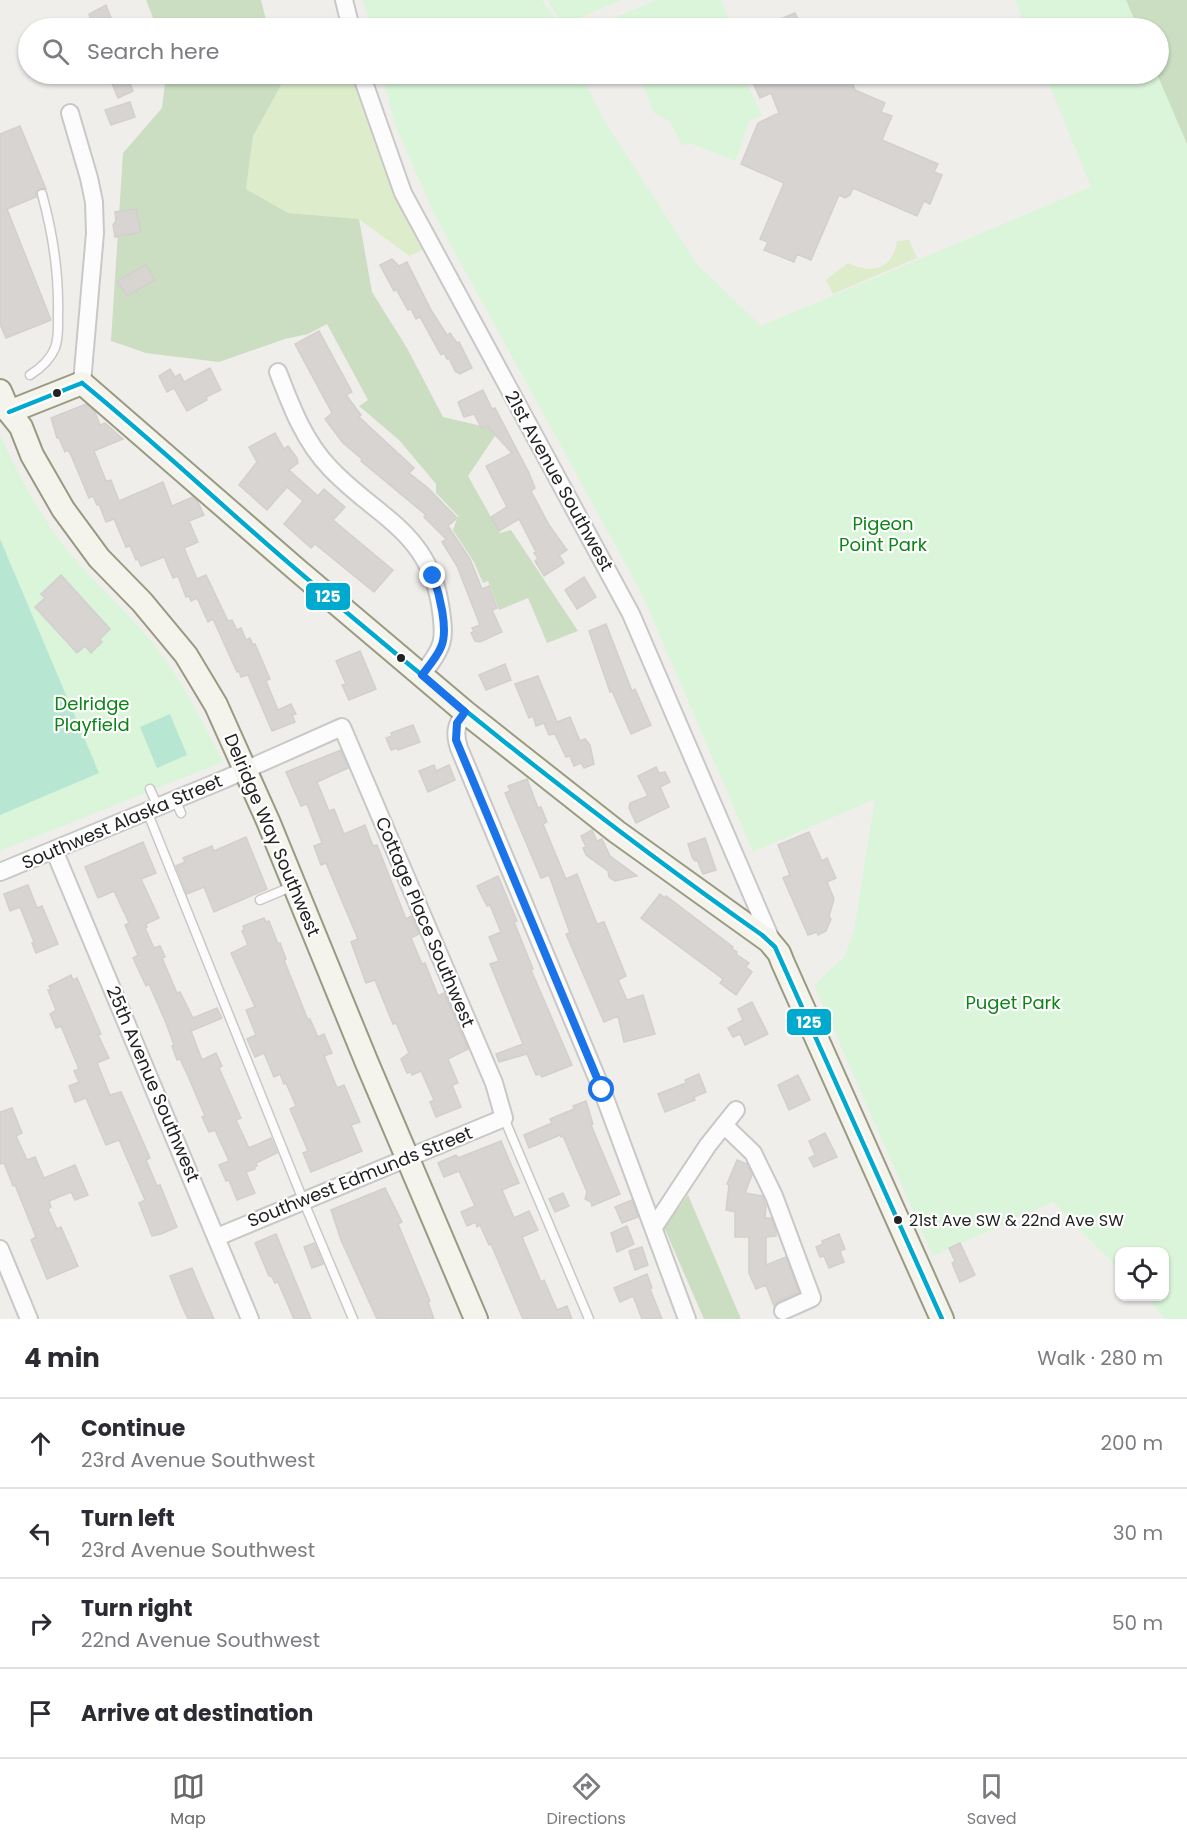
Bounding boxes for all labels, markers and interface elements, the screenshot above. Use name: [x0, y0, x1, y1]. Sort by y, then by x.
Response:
search box: [18, 18, 1169, 84]
icon: search: [39, 35, 72, 68]
text: Search here: [87, 36, 220, 67]
street label: 21st Avenue Southwest: [499, 386, 620, 576]
unlabelled marker: [51, 387, 63, 399]
park label: Pigeon Point Park: [839, 511, 928, 557]
route end: [419, 562, 445, 588]
line badge: 125: [305, 582, 351, 611]
text: 125: [315, 585, 341, 608]
unlabelled marker: [395, 652, 407, 664]
park label: Delridge Playfield: [54, 691, 130, 737]
street label: Delridge Way Southwest: [218, 730, 327, 940]
street label: Southwest Alaska Street: [18, 768, 226, 875]
street label: Cottage Place Southwest: [370, 813, 481, 1031]
street label: 25th Avenue Southwest: [101, 982, 206, 1186]
park label: Puget Park: [965, 990, 1061, 1015]
line badge: 125: [786, 1008, 832, 1036]
text: 125: [796, 1011, 822, 1034]
route start: [588, 1076, 614, 1102]
street label: Southwest Edmunds Street: [244, 1120, 476, 1233]
place label: 21st Ave SW & 22nd Ave SW: [909, 1209, 1124, 1232]
marker: 21st Ave SW & 22nd Ave SW: [892, 1214, 904, 1226]
map controls: [1115, 1247, 1169, 1301]
button: locate: [1115, 1247, 1169, 1301]
text: 4 min: [24, 1340, 100, 1376]
text: Walk · 280 m: [1037, 1344, 1163, 1372]
text: Continue: [81, 1413, 185, 1444]
icon: ahead: [24, 1427, 57, 1460]
text: 200 m: [1100, 1429, 1163, 1457]
text: 23rd Avenue Southwest: [81, 1446, 315, 1474]
text: Turn left: [81, 1503, 175, 1534]
icon: left: [24, 1517, 57, 1550]
text: 30 m: [1113, 1519, 1163, 1547]
text: 23rd Avenue Southwest: [81, 1536, 315, 1564]
text: Turn right: [81, 1593, 192, 1624]
icon: right: [24, 1607, 57, 1640]
text: 50 m: [1112, 1609, 1163, 1637]
text: 22nd Avenue Southwest: [81, 1626, 320, 1654]
icon: arrive: [24, 1697, 57, 1730]
text: Arrive at destination: [81, 1698, 313, 1729]
tab: Map: [170, 1770, 206, 1831]
tab: Directions: [547, 1770, 626, 1831]
tab: Saved: [967, 1770, 1017, 1831]

